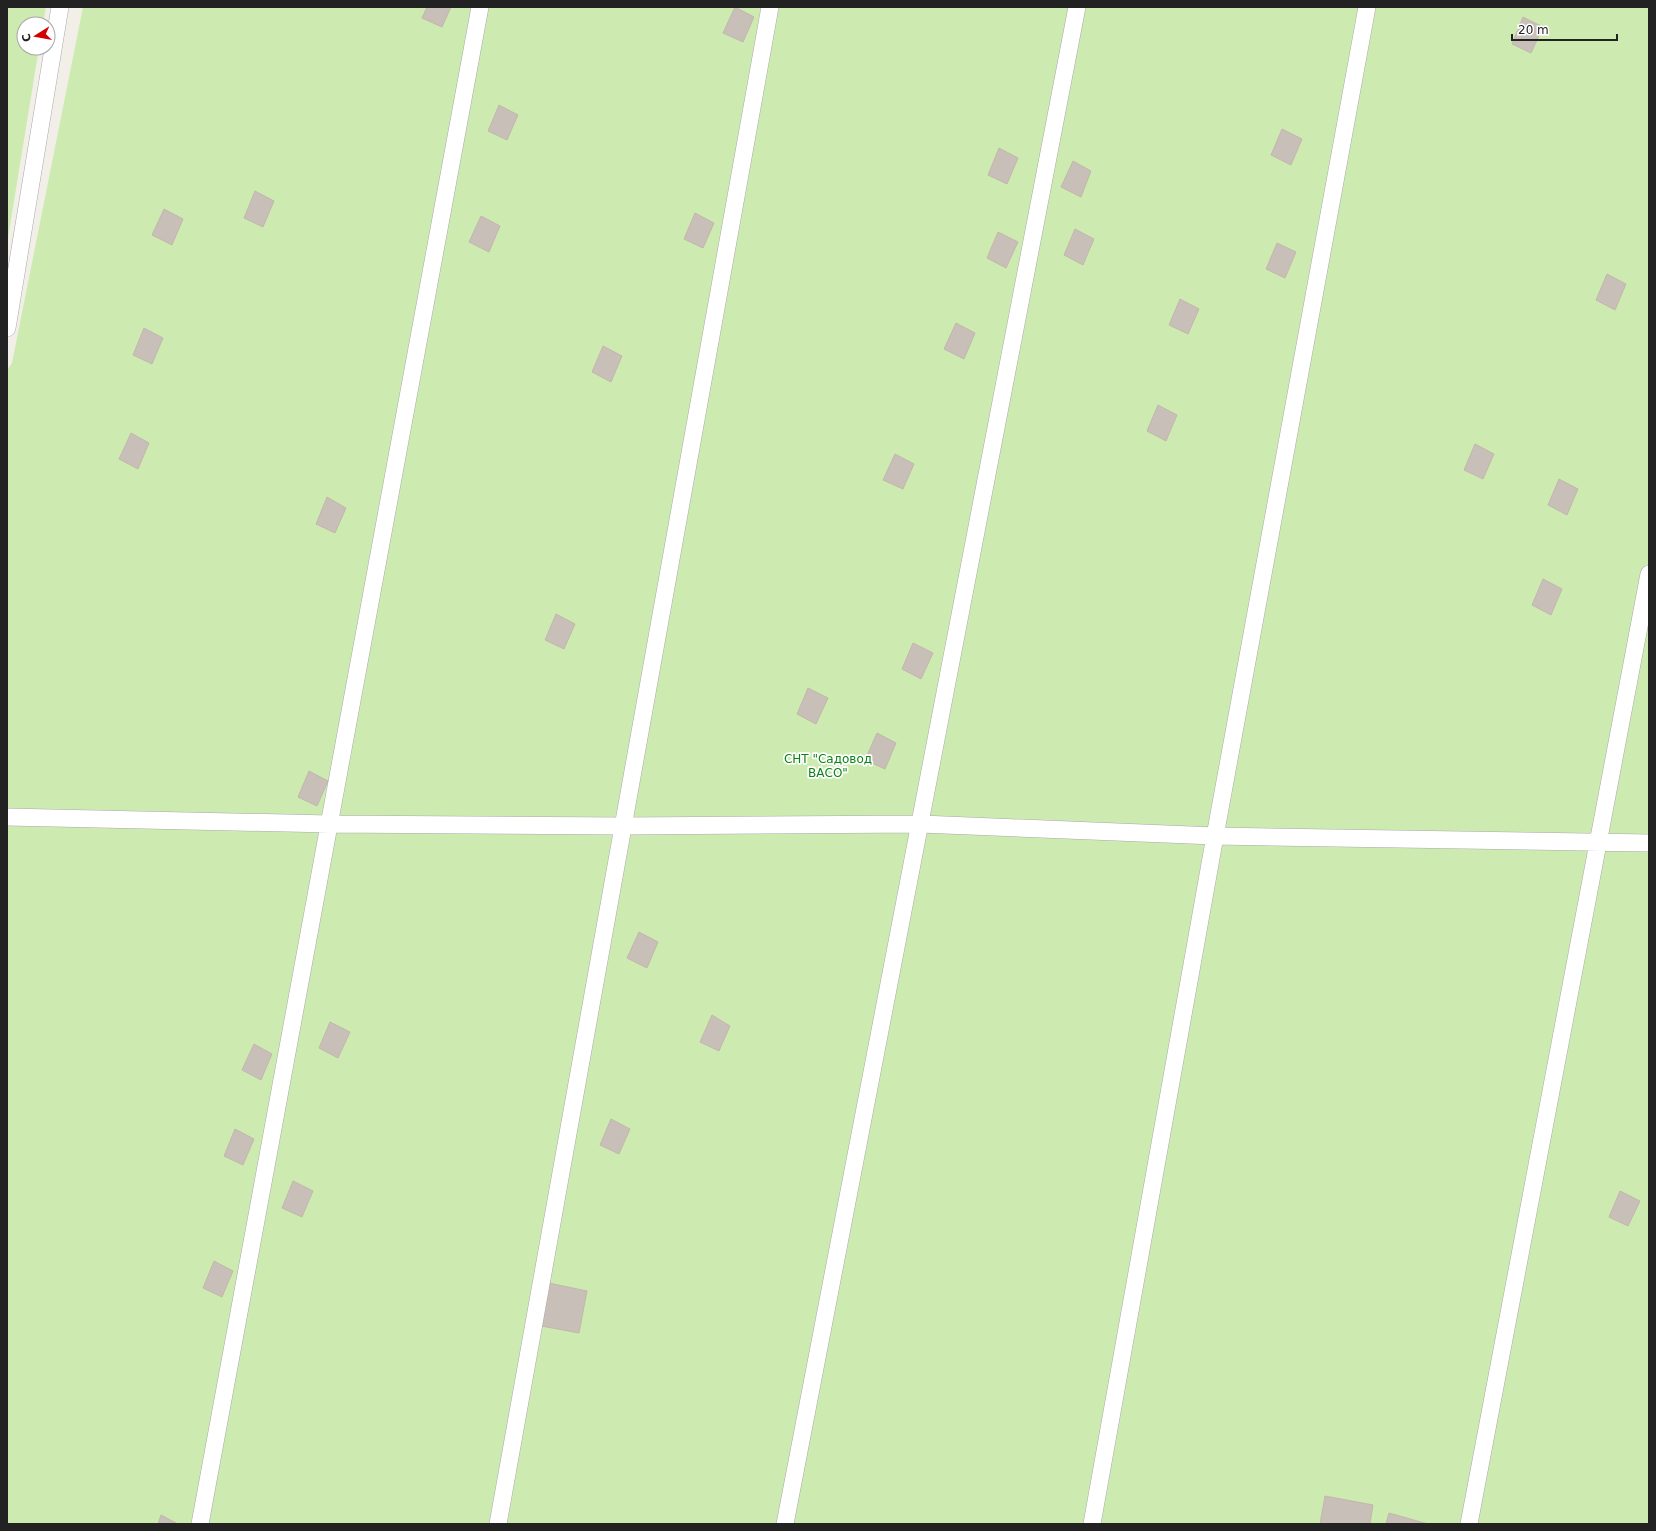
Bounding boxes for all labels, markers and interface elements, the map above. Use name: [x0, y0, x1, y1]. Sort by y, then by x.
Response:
north arrow: [16, 16, 56, 56]
scale bar: [1512, 16, 1617, 42]
text: 20 m: [1518, 23, 1549, 37]
text: С: [20, 33, 34, 43]
park label: СНТ "Садовод ВАСО": [784, 752, 872, 780]

